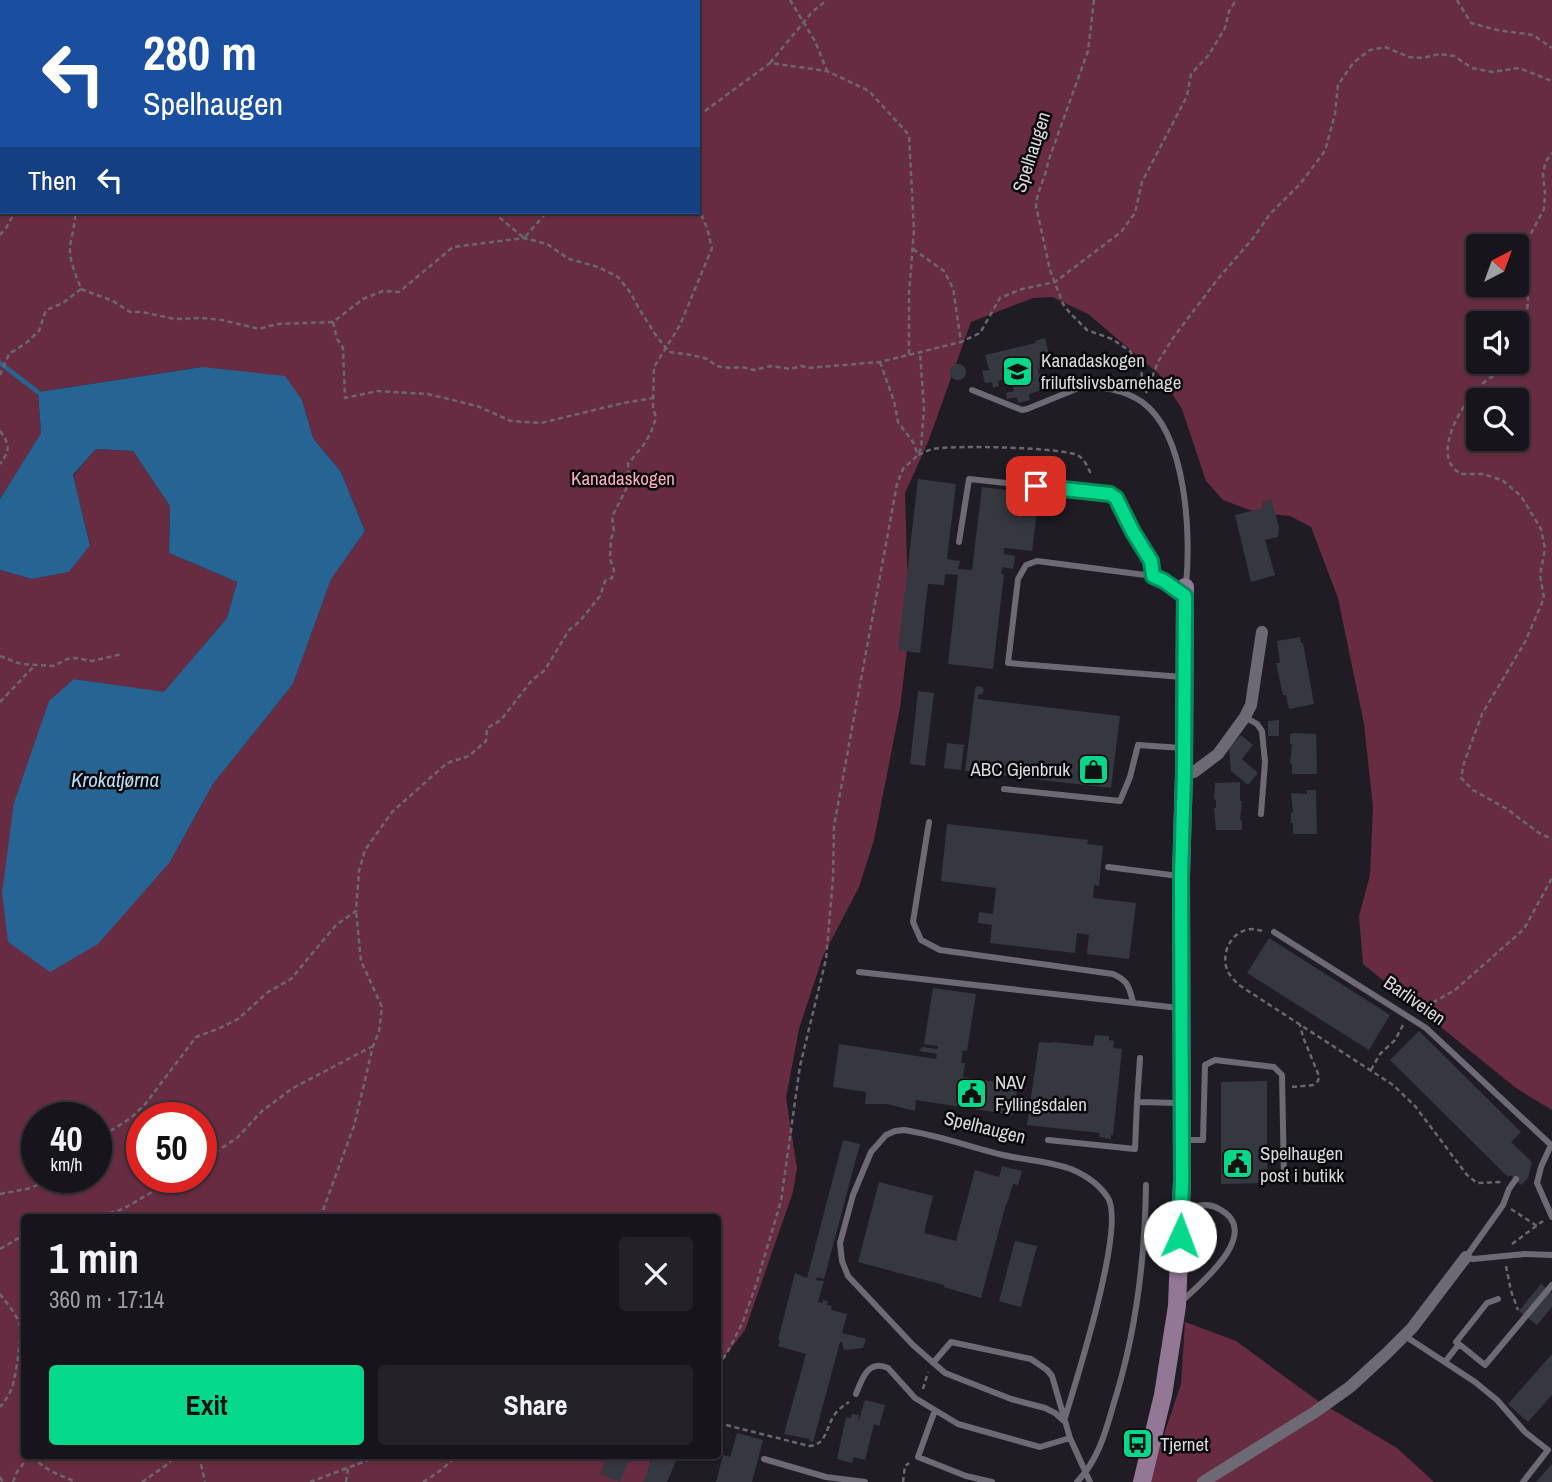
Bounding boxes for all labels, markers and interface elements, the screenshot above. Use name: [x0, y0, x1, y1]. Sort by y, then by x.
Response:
text: 280 m: [143, 19, 257, 85]
icon: left: [28, 28, 119, 119]
text: Spelhaugen: [143, 82, 283, 125]
street label: Spelhaugen: [1006, 108, 1056, 196]
icon: left: [91, 161, 129, 199]
text: Then: [28, 163, 77, 198]
north arrow: [1466, 234, 1530, 298]
map controls: [1466, 234, 1529, 451]
button: sound: [1466, 311, 1529, 374]
place label: Kanadaskogen friluftslivsbarnehage: [1041, 347, 1181, 395]
school or university icon: Kanadaskogen friluftslivsbarnehage: [1001, 354, 1035, 388]
button: search: [1466, 388, 1529, 451]
pin: [1006, 456, 1066, 516]
park label: Kanadaskogen: [571, 465, 675, 491]
icon: arrive: [1017, 467, 1055, 505]
shop icon: ABC Gjenbruk: [1076, 752, 1110, 786]
place label: ABC Gjenbruk: [969, 756, 1070, 782]
water label: Krokatjørna: [71, 765, 159, 794]
street label: Barliveien: [1379, 969, 1451, 1031]
place label: NAV Fyllingsdalen: [995, 1069, 1087, 1117]
public building icon: NAV Fyllingsdalen: [955, 1076, 989, 1110]
speed limit sign: 50: [126, 1102, 217, 1193]
street label: Spelhaugen: [942, 1104, 1028, 1150]
text: 40: [51, 1115, 82, 1162]
place label: Spelhaugen post i butikk: [1260, 1140, 1344, 1188]
public building icon: Spelhaugen post i butikk: [1220, 1147, 1254, 1181]
text: km/h: [51, 1152, 83, 1177]
position arrow: [1143, 1199, 1217, 1273]
text: 1 min: [49, 1230, 139, 1286]
button: close: [619, 1237, 693, 1311]
text: 360 m · 17:14: [49, 1284, 164, 1315]
button: Exit: [49, 1365, 364, 1445]
button: Share: [378, 1365, 693, 1445]
bus stop icon: Tjernet: [1120, 1427, 1154, 1461]
place label: Tjernet: [1160, 1431, 1209, 1457]

